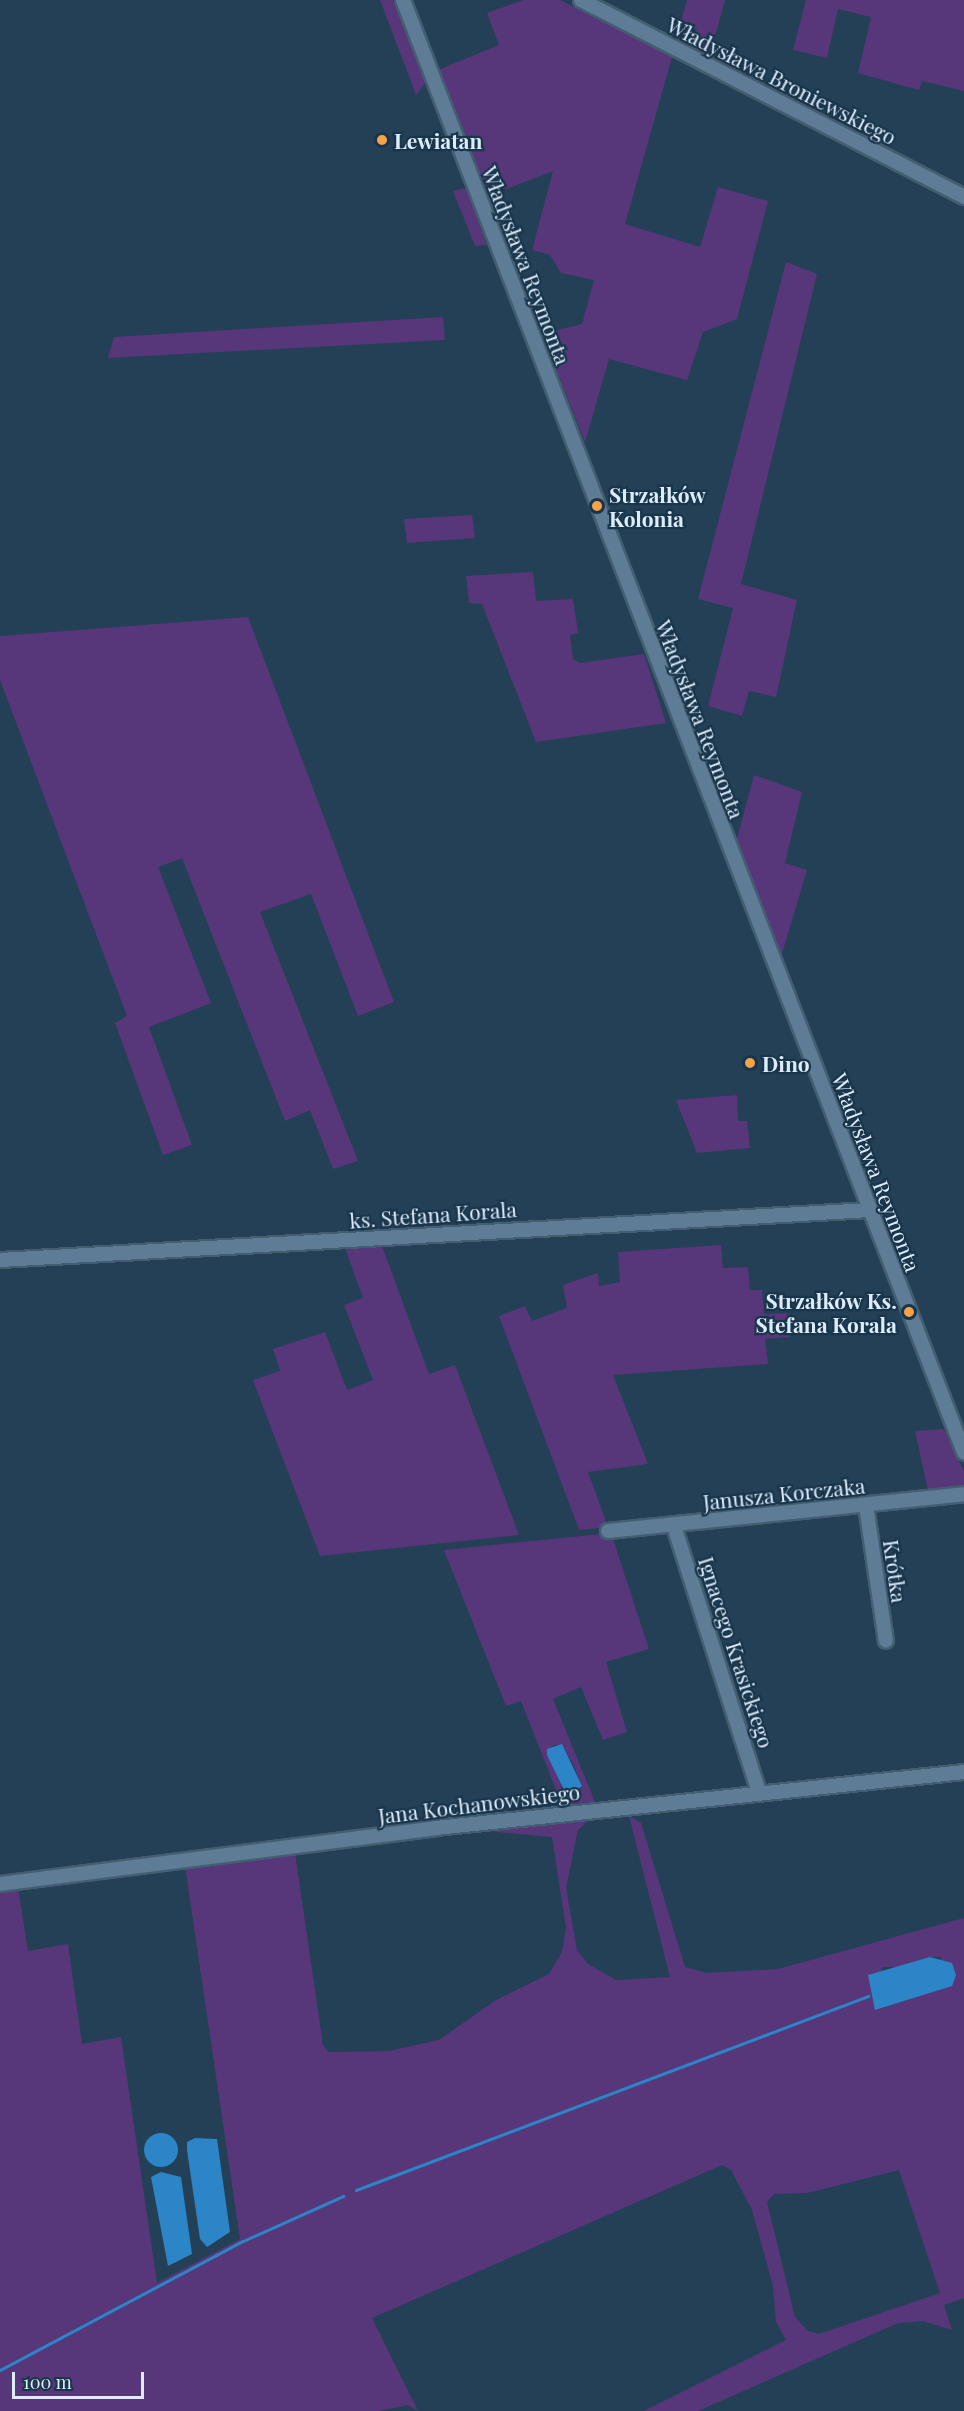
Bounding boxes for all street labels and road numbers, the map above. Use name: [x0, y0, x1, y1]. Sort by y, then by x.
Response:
street label: Władysława Broniewskiego: [663, 11, 901, 149]
street label: Władysława Reymonta: [477, 162, 577, 368]
street label: Władysława Reymonta: [651, 616, 751, 822]
street label: Władysława Reymonta: [827, 1069, 927, 1275]
street label: ks. Stefana Korala: [348, 1196, 518, 1232]
street label: Janusza Korczaka: [701, 1472, 867, 1514]
street label: Krótka: [879, 1538, 913, 1604]
street label: Ignacego Krasickiego: [694, 1553, 780, 1751]
street label: Jana Kochanowskiego: [377, 1778, 581, 1828]

